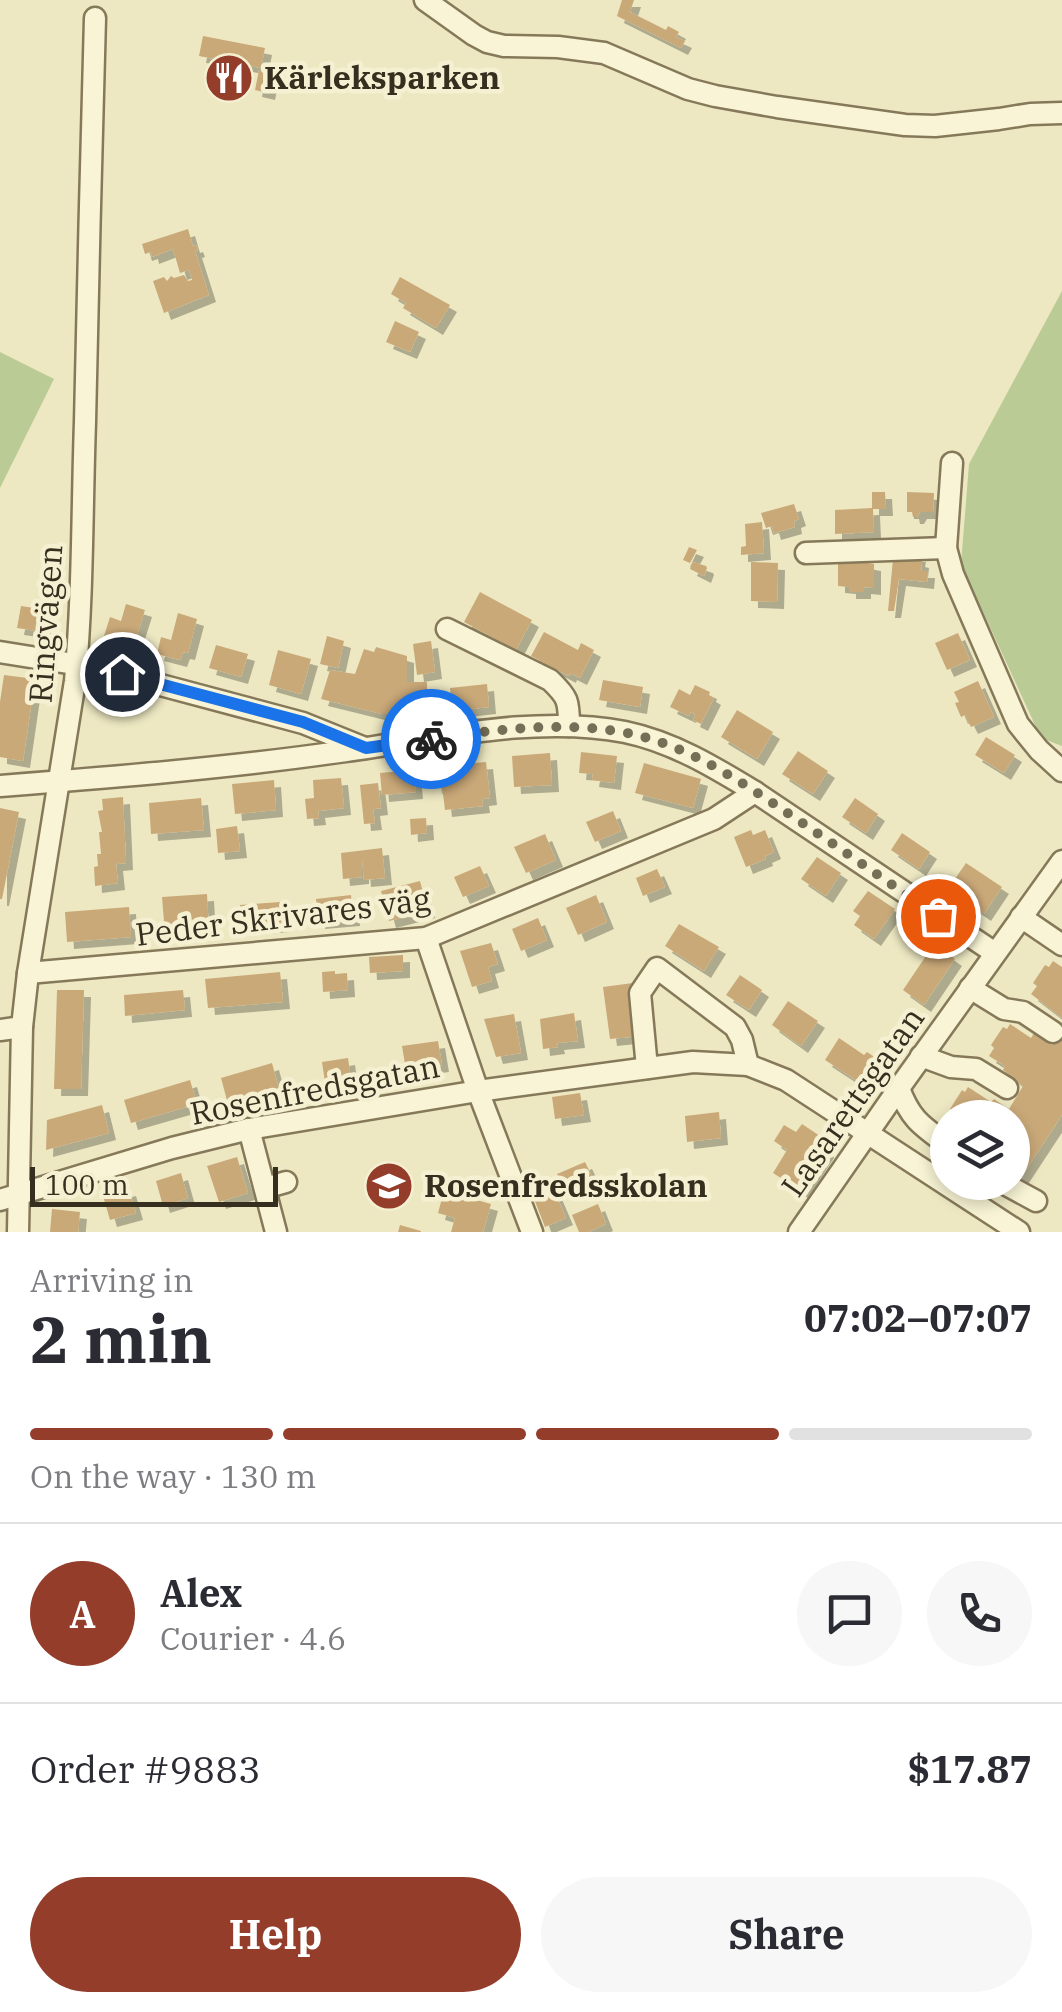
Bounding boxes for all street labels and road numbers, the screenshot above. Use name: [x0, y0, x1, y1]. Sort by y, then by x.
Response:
street label: Ringvägen: [19, 543, 71, 704]
street label: Peder Skrivares väg: [133, 877, 433, 955]
street label: Lasarettsgatan: [771, 998, 933, 1204]
street label: Rosenfredsgatan: [186, 1044, 443, 1134]

